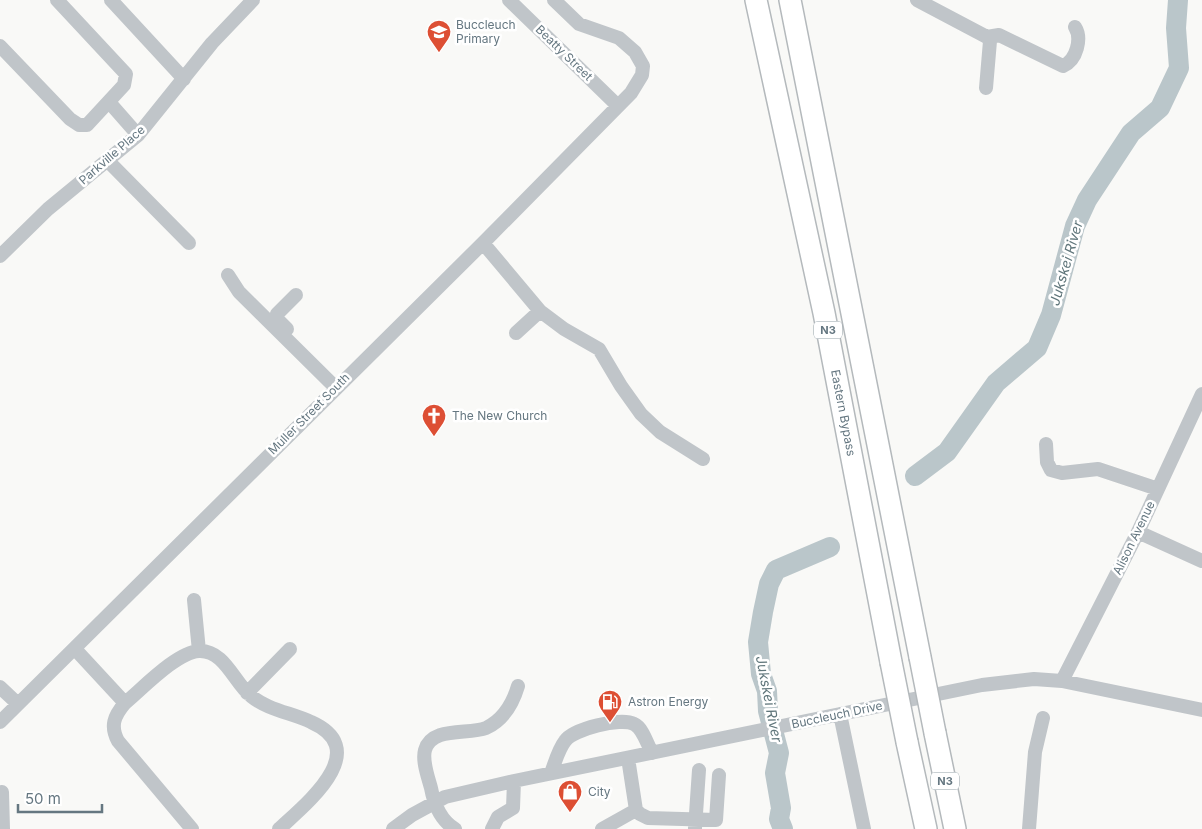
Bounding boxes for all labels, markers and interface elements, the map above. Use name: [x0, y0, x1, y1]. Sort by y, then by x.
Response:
place label: Buccleuch Primary: [456, 17, 516, 46]
school or university icon: Buccleuch Primary: [426, 19, 452, 53]
street label: Beatty Street: [533, 22, 596, 84]
street label: Parkville Place: [76, 122, 148, 187]
water label: Jukskei River: [1045, 218, 1086, 307]
road number: N3: [814, 322, 842, 338]
street label: Eastern Bypass: [828, 368, 859, 457]
street label: Muller Street South: [265, 370, 352, 457]
church icon: The New Church: [421, 403, 447, 437]
place label: The New Church: [452, 408, 547, 423]
street label: Alison Avenue: [1109, 498, 1158, 577]
water label: Jukskei River: [753, 654, 786, 744]
fuel station icon: Astron Energy: [597, 689, 623, 723]
place label: Astron Energy: [628, 694, 708, 709]
street label: Buccleuch Drive: [790, 698, 884, 731]
road number: N3: [931, 772, 959, 789]
shop icon: City: [557, 779, 583, 813]
scale bar: [18, 782, 101, 814]
place label: City: [588, 784, 611, 799]
text: 50 m: [25, 789, 61, 808]

